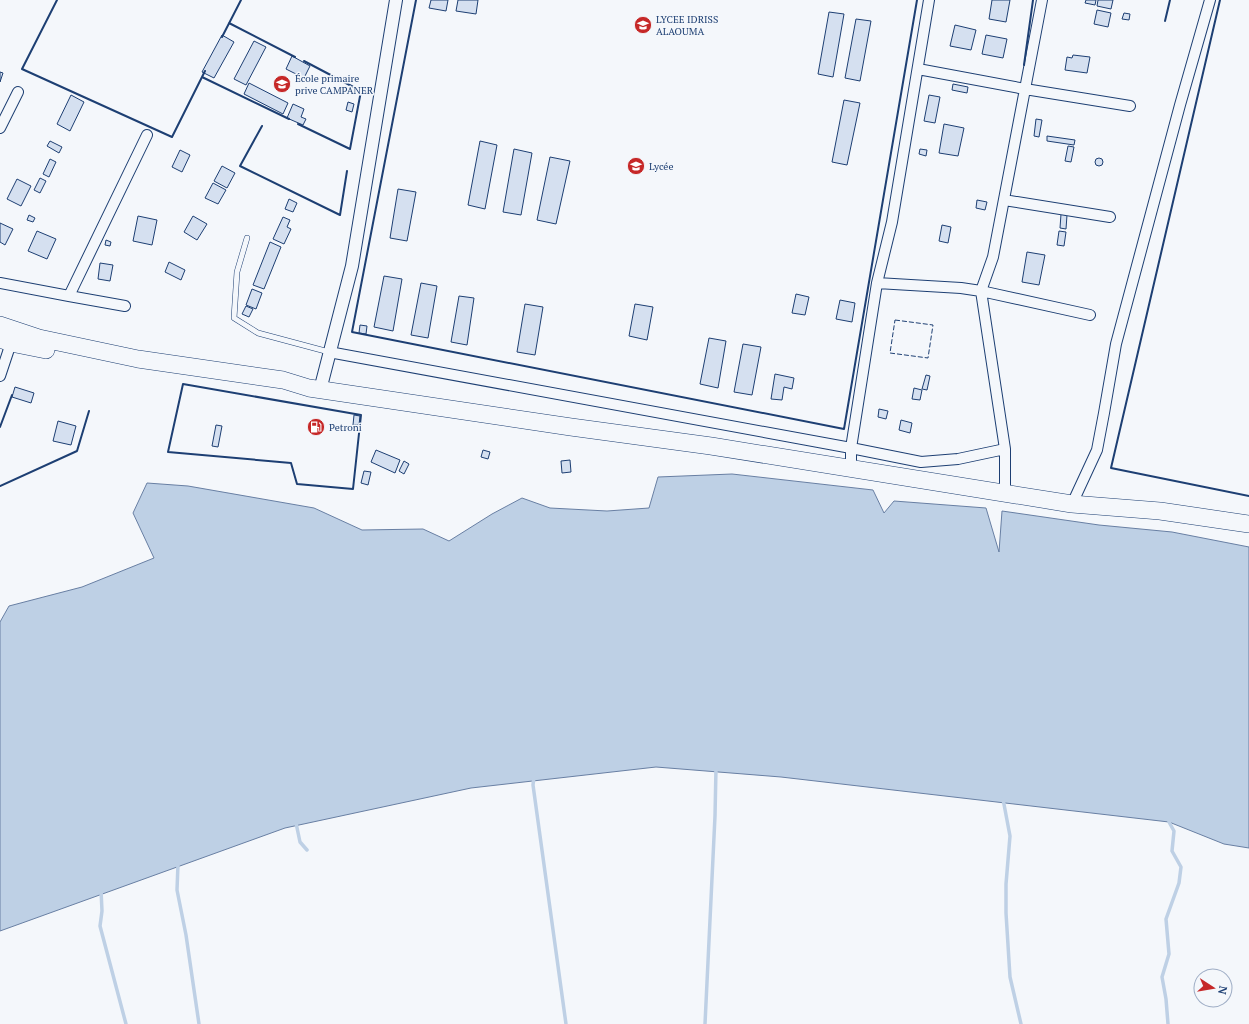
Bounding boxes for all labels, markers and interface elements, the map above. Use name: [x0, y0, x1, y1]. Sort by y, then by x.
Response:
place label: LYCEE IDRISS ALAOUMA: [656, 13, 718, 38]
school or university icon: LYCEE IDRISS ALAOUMA: [633, 15, 653, 35]
place label: École primaire prive CAMPANER: [295, 72, 374, 97]
school or university icon: École primaire prive CAMPANER: [272, 74, 292, 94]
school or university icon: Lycée: [626, 156, 646, 176]
place label: Lycée: [649, 160, 673, 173]
fuel station icon: Petroni: [306, 417, 326, 437]
place label: Petroni: [329, 421, 362, 434]
north arrow: [1193, 968, 1233, 1008]
text: N: [1215, 985, 1230, 996]

